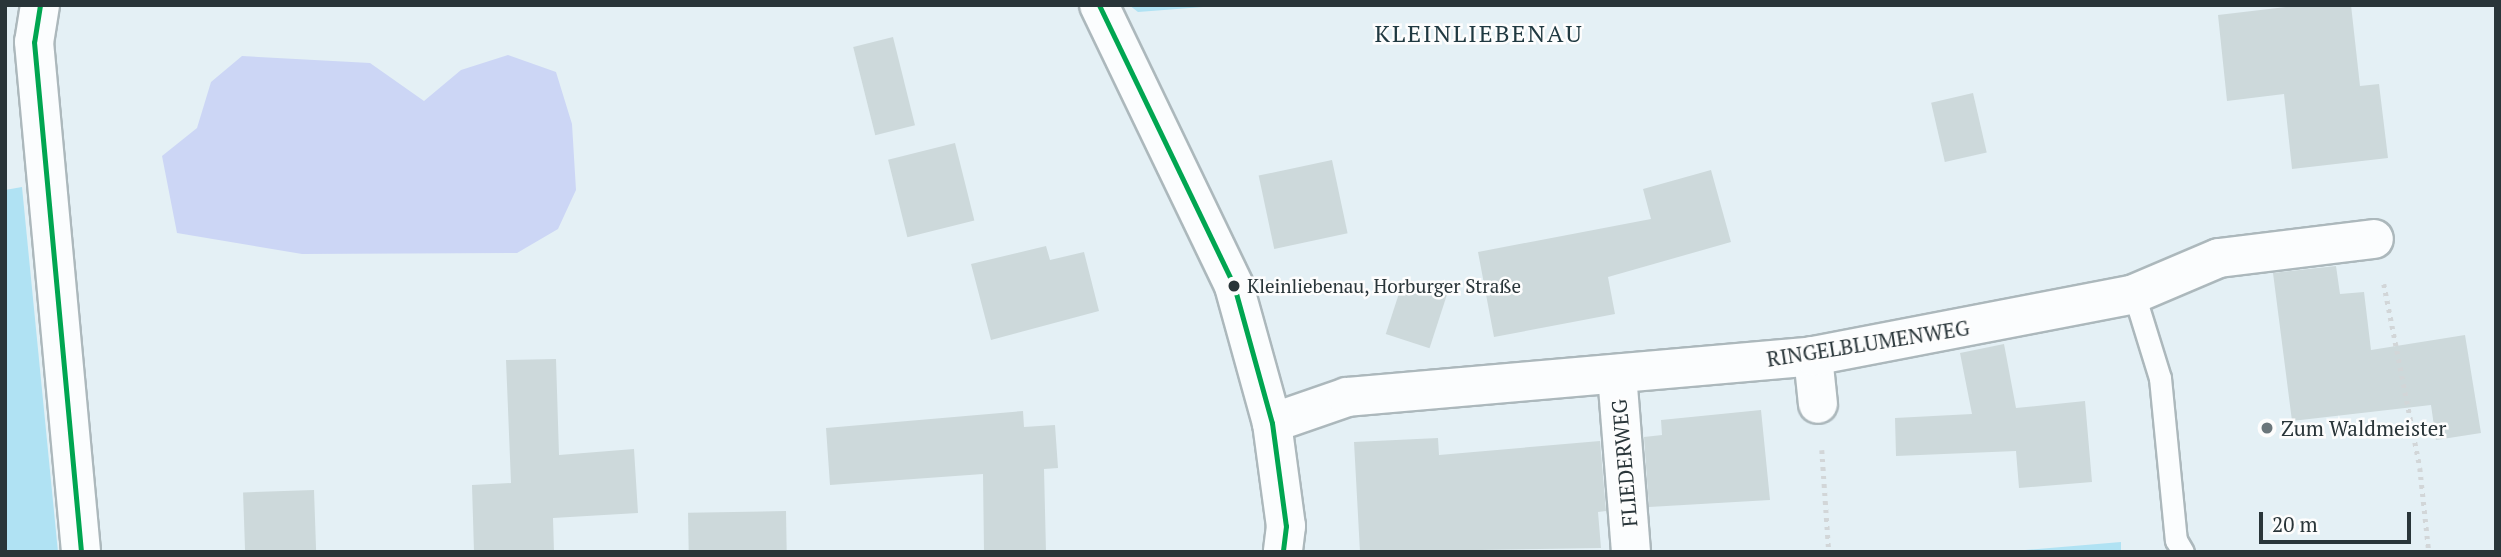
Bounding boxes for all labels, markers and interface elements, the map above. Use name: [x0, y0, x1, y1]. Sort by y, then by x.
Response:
district label: KLEINLIEBENAU: [1376, 20, 1582, 48]
place label: Kleinliebenau, Horburger Straße: [1247, 275, 1522, 297]
marker: Kleinliebenau, Horburger Straße: [1227, 279, 1241, 293]
street label: RINGELBLUMENWEG: [1765, 315, 1971, 371]
street label: FLIEDERWEG: [1606, 398, 1642, 528]
place label: Zum Waldmeister: [2281, 415, 2446, 441]
marker: Zum Waldmeister: [2259, 420, 2275, 436]
scale bar: [2263, 498, 2415, 542]
text: 20 m: [2272, 510, 2318, 538]

